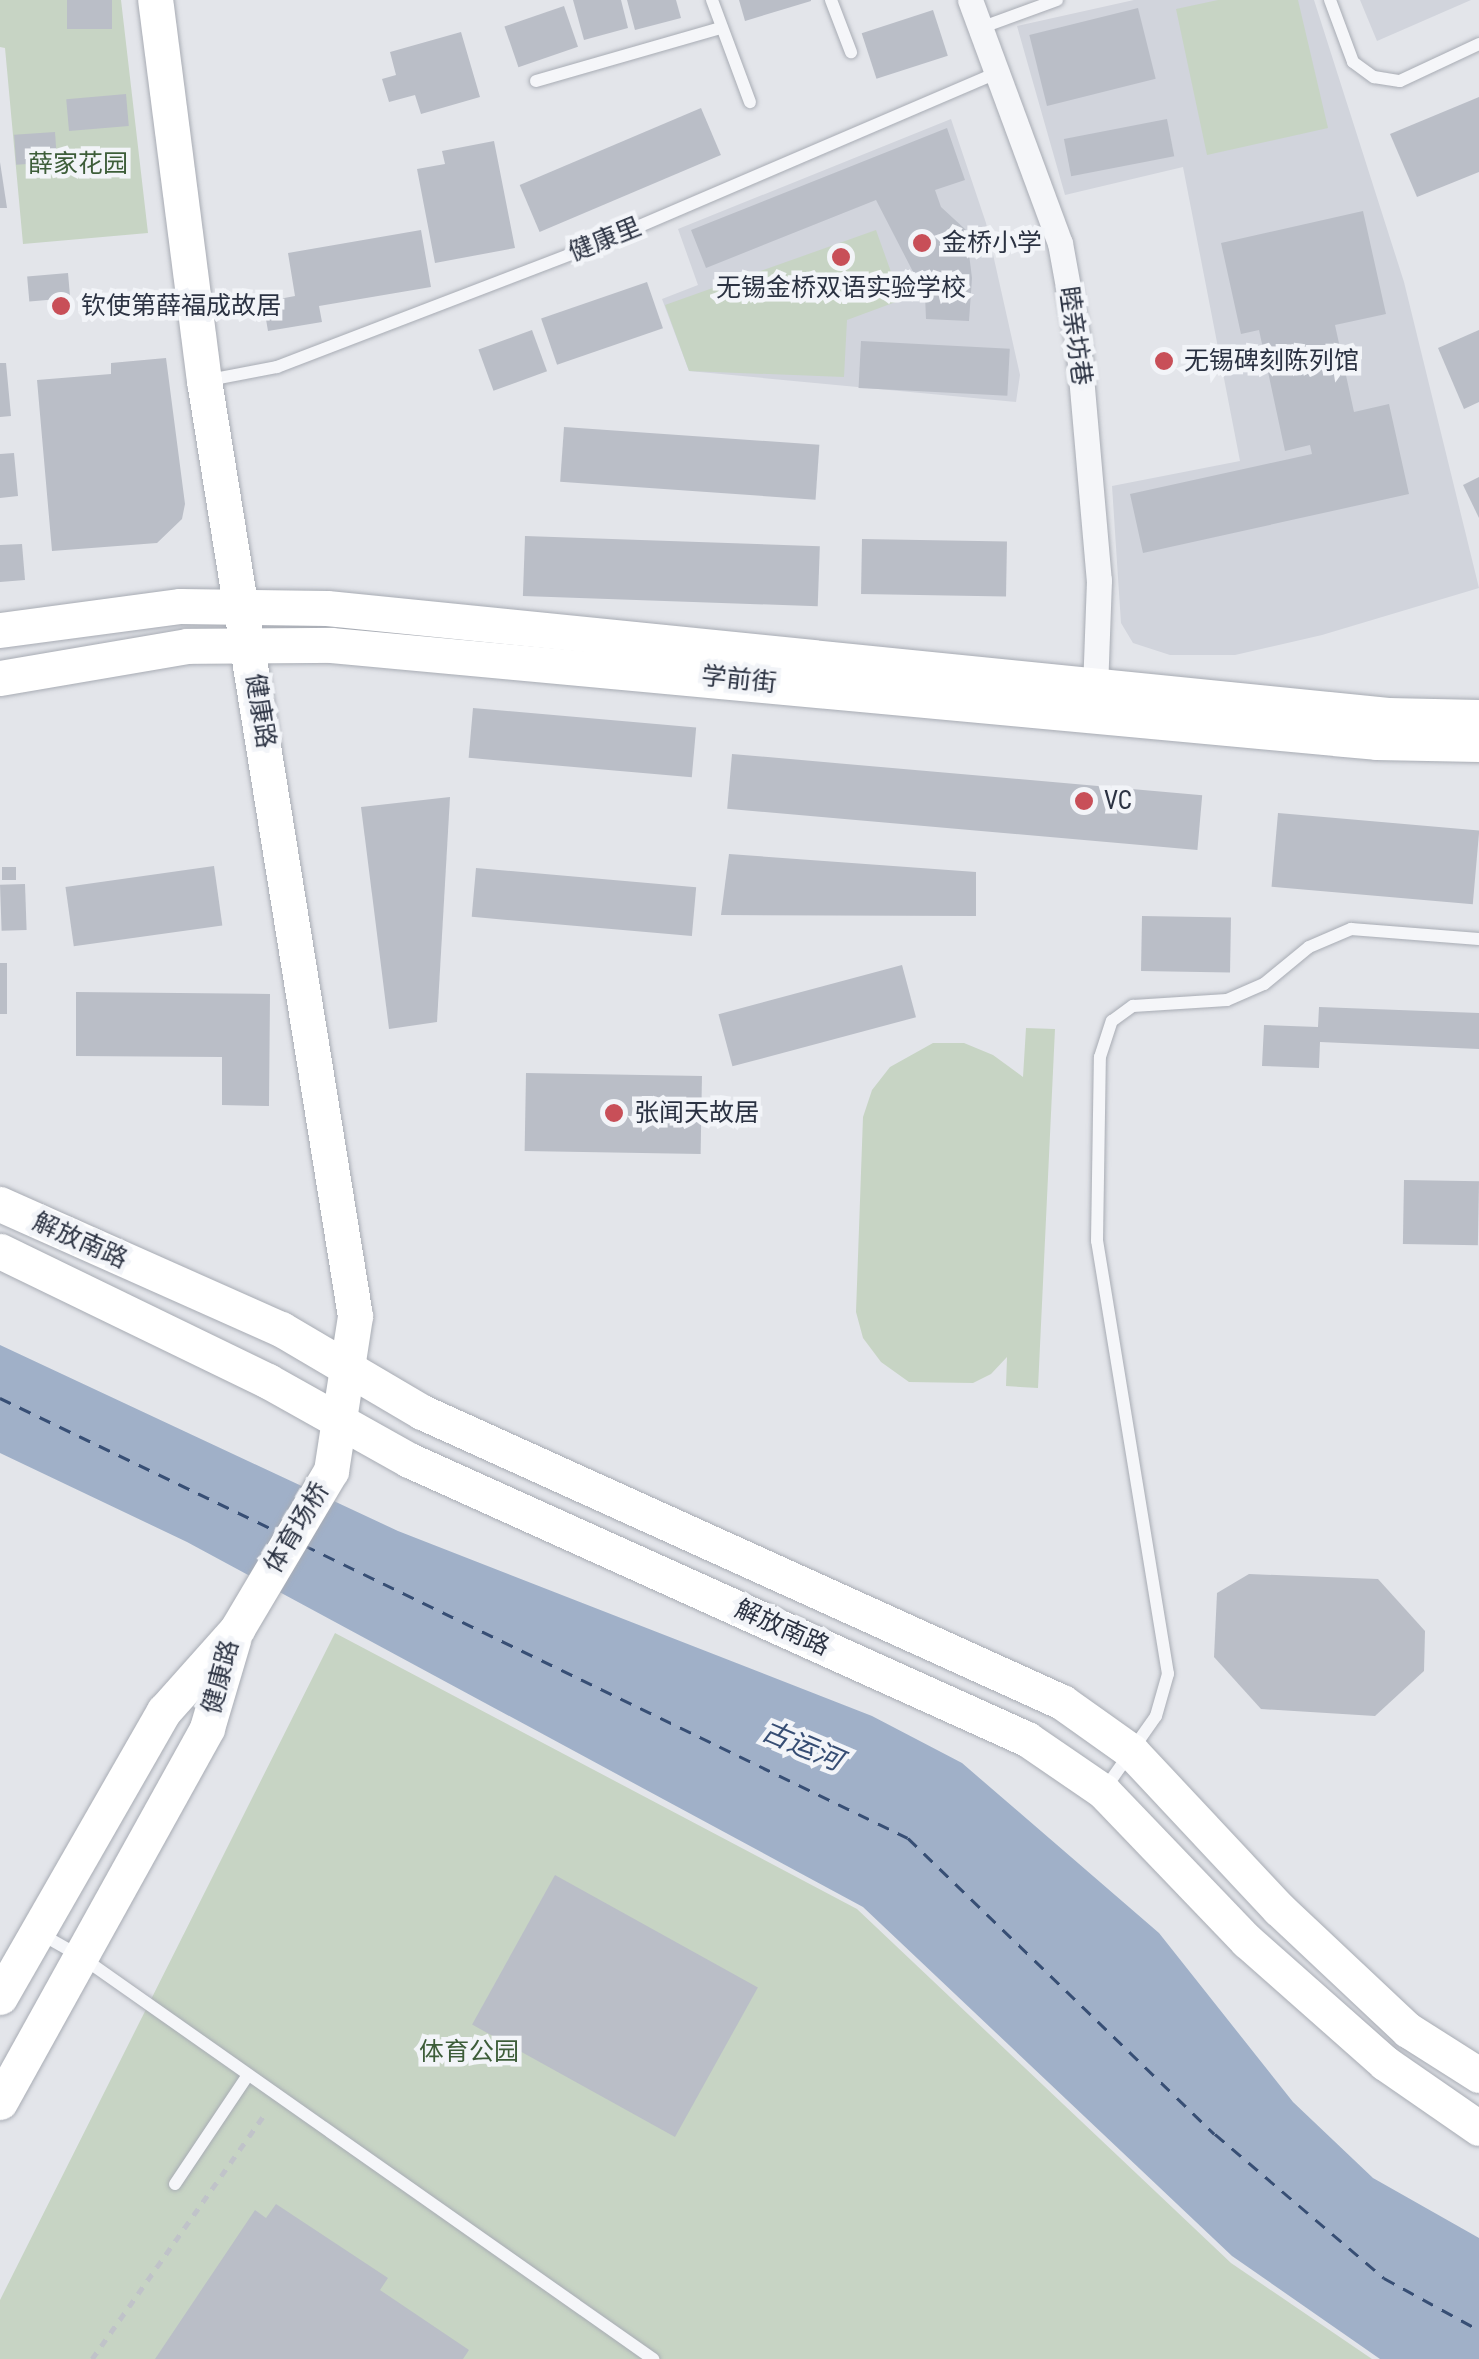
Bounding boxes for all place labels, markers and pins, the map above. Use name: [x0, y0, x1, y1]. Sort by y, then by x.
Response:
place label: 金桥小学: [942, 228, 1042, 258]
marker: 金桥小学: [911, 232, 933, 254]
marker: 无锡金桥双语实验学校: [830, 246, 852, 268]
place label: 无锡金桥双语实验学校: [716, 273, 966, 303]
place label: 钦使第薛福成故居: [81, 291, 281, 321]
marker: 钦使第薛福成故居: [50, 295, 72, 317]
place label: 无锡碑刻陈列馆: [1184, 346, 1359, 376]
marker: 无锡碑刻陈列馆: [1153, 350, 1175, 372]
place label: VC: [1104, 786, 1132, 816]
marker: VC: [1073, 790, 1095, 812]
place label: 张闻天故居: [634, 1098, 759, 1128]
marker: 张闻天故居: [603, 1102, 625, 1124]

